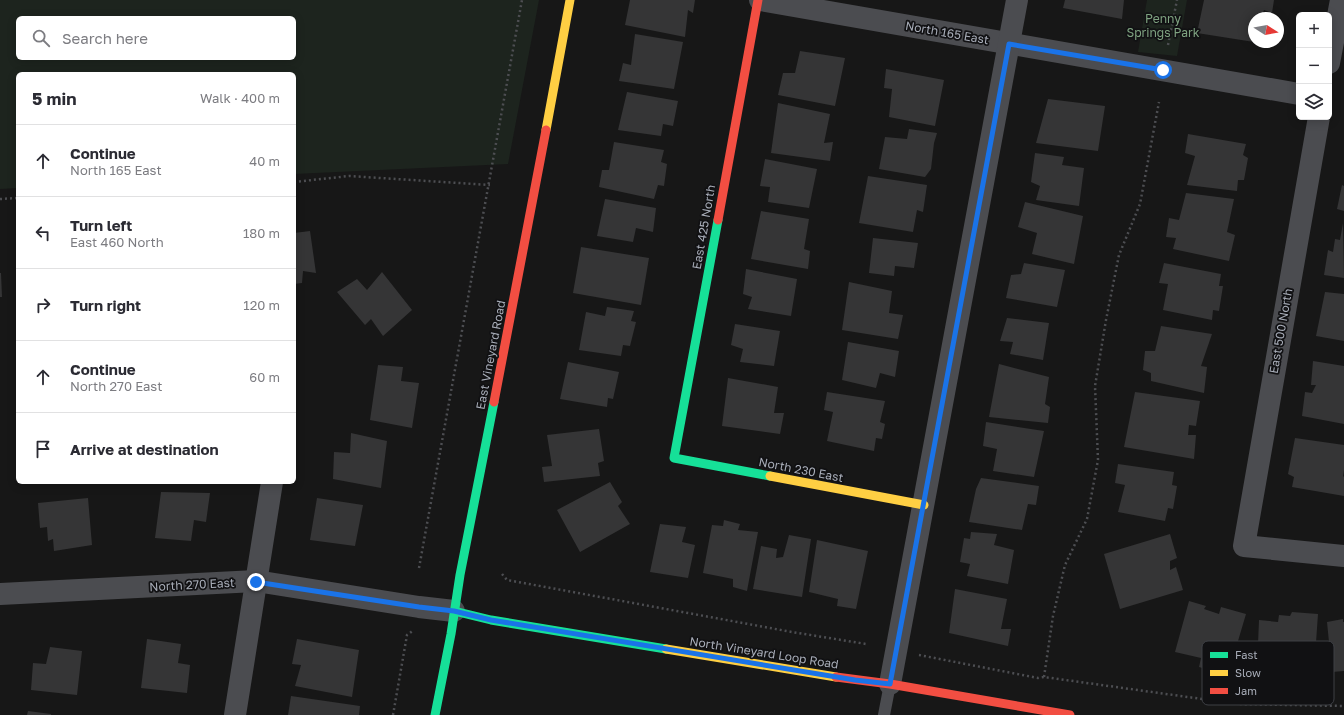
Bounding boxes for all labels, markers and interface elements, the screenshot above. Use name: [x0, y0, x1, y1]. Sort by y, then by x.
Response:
park label: Penny Springs Park: [1126, 11, 1200, 40]
north arrow: [1248, 12, 1284, 48]
map controls: [1296, 12, 1332, 120]
button: +: [1296, 12, 1332, 48]
search box: [16, 16, 296, 60]
street label: North 165 East: [904, 18, 990, 47]
icon: search: [30, 27, 52, 49]
text: Search here: [62, 29, 148, 47]
button: −: [1296, 48, 1332, 84]
route start: [1154, 61, 1172, 79]
button: layers: [1296, 84, 1332, 120]
text: 5 min: [32, 88, 76, 109]
text: Walk · 400 m: [200, 90, 280, 106]
text: Continue: [70, 144, 136, 162]
icon: ahead: [32, 150, 54, 172]
text: 40 m: [249, 153, 280, 169]
text: North 165 East: [70, 162, 162, 178]
street label: East 425 North: [689, 183, 718, 270]
text: Turn left: [70, 216, 132, 234]
icon: left: [32, 222, 54, 244]
text: 180 m: [243, 225, 280, 241]
text: East 460 North: [70, 234, 164, 250]
street label: East 500 North: [1266, 287, 1295, 375]
icon: right: [32, 294, 54, 316]
text: Turn right: [70, 296, 141, 314]
text: 120 m: [243, 297, 280, 313]
street label: East Vineyard Road: [473, 299, 508, 411]
text: Continue: [70, 360, 136, 378]
icon: ahead: [32, 366, 54, 388]
text: 60 m: [249, 369, 280, 385]
text: North 270 East: [70, 378, 162, 394]
icon: arrive: [32, 438, 54, 460]
text: Arrive at destination: [70, 440, 219, 458]
street label: North 230 East: [757, 454, 845, 485]
route end: [247, 573, 265, 591]
street label: North 270 East: [149, 575, 235, 594]
street label: North Vineyard Loop Road: [688, 633, 840, 672]
legend: [1202, 641, 1334, 705]
text: Fast: [1235, 648, 1258, 661]
text: Slow: [1235, 666, 1261, 679]
text: Jam: [1235, 684, 1257, 697]

